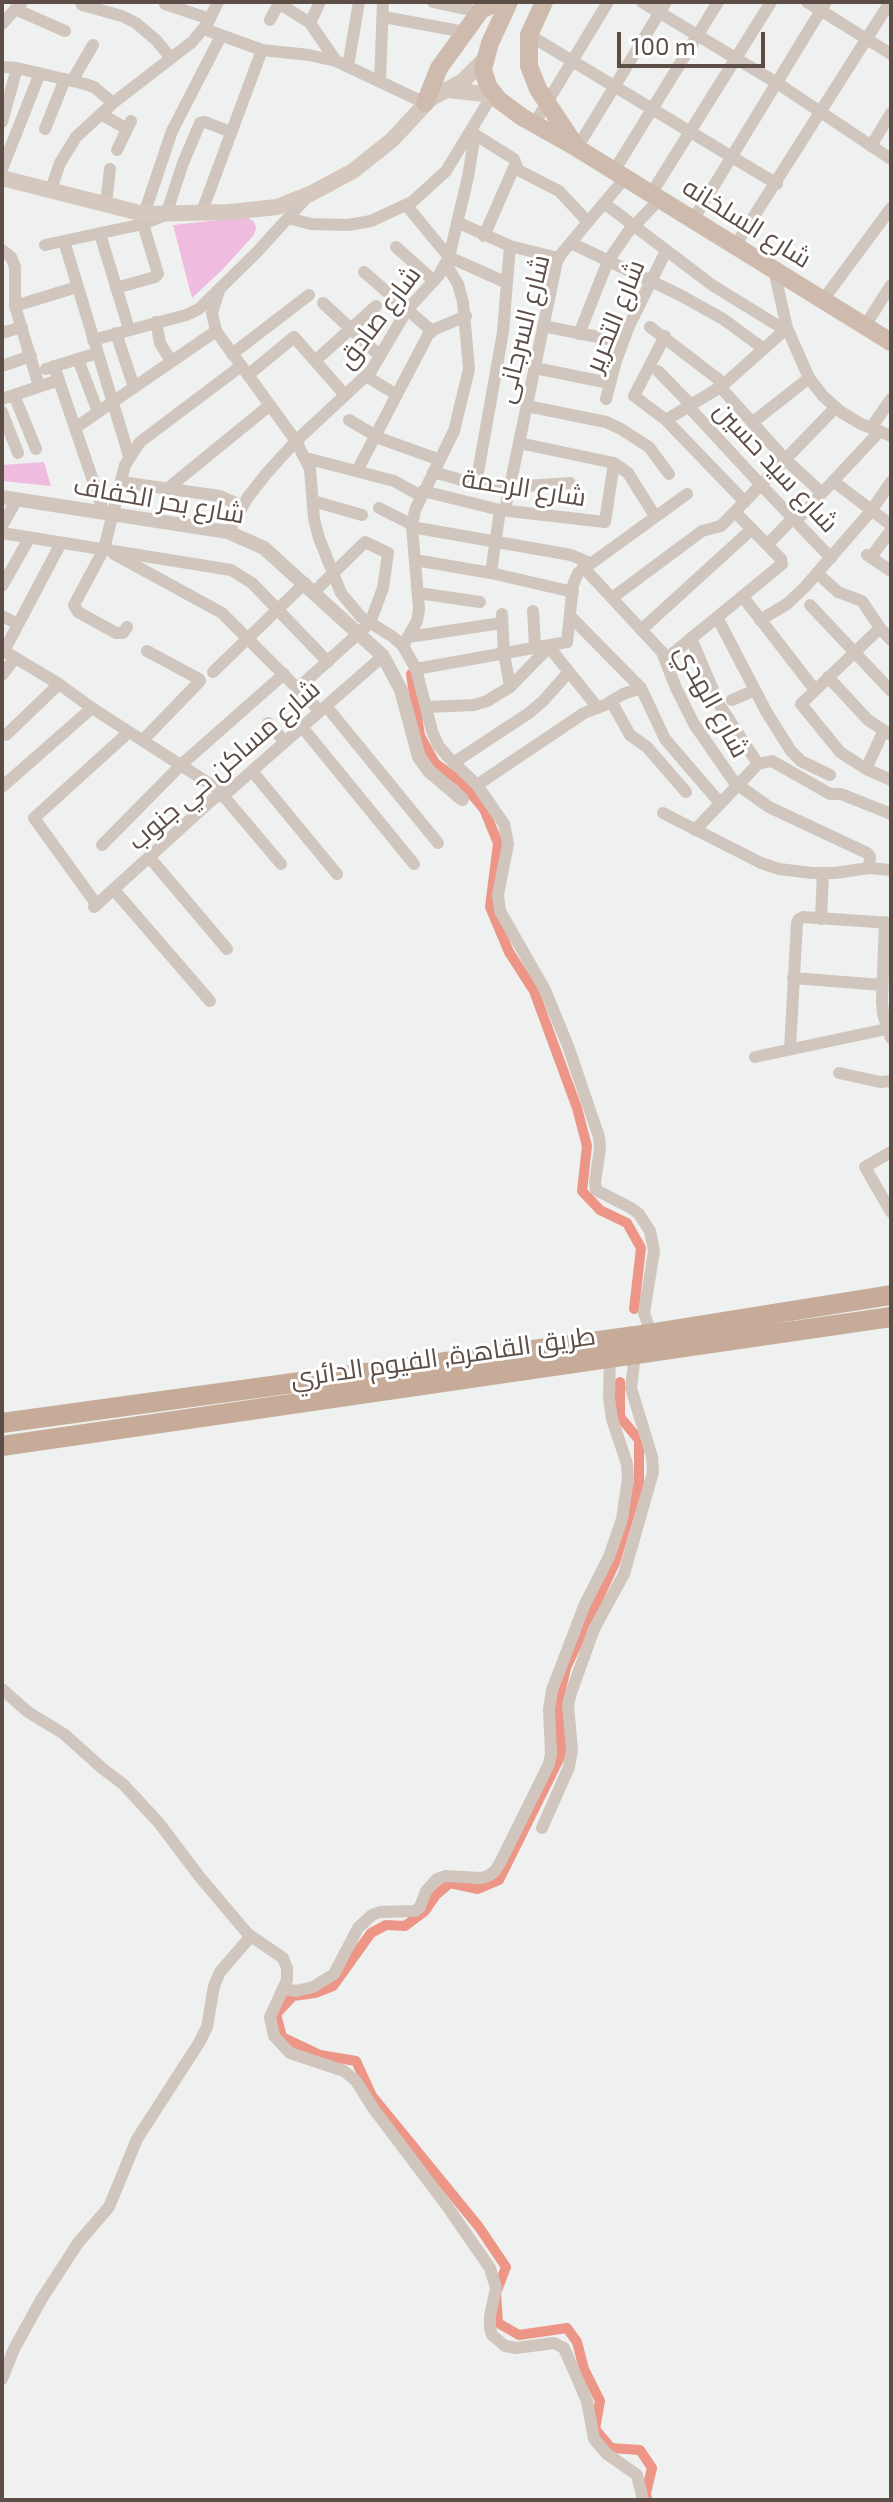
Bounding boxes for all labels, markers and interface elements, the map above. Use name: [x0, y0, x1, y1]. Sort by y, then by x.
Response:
scale bar: [621, 16, 769, 66]
text: 100 m: [631, 31, 696, 60]
street label: شارع السلخانه: [677, 171, 817, 275]
street label: شارع السرجانى: [489, 251, 557, 407]
street label: شارع التحرير: [578, 255, 652, 377]
street label: شارع صادق: [330, 260, 428, 374]
street label: شارع سيد حسين: [707, 395, 845, 539]
street label: شارع الرحمة: [460, 463, 588, 513]
street label: شارع بحر الخفاف: [71, 470, 247, 530]
street label: شارع الهدي: [668, 639, 756, 763]
street label: شارع مساكن حي جنوب: [122, 673, 326, 857]
street label: طريق القاهرة, الفيوم الدائري: [289, 1320, 597, 1394]

